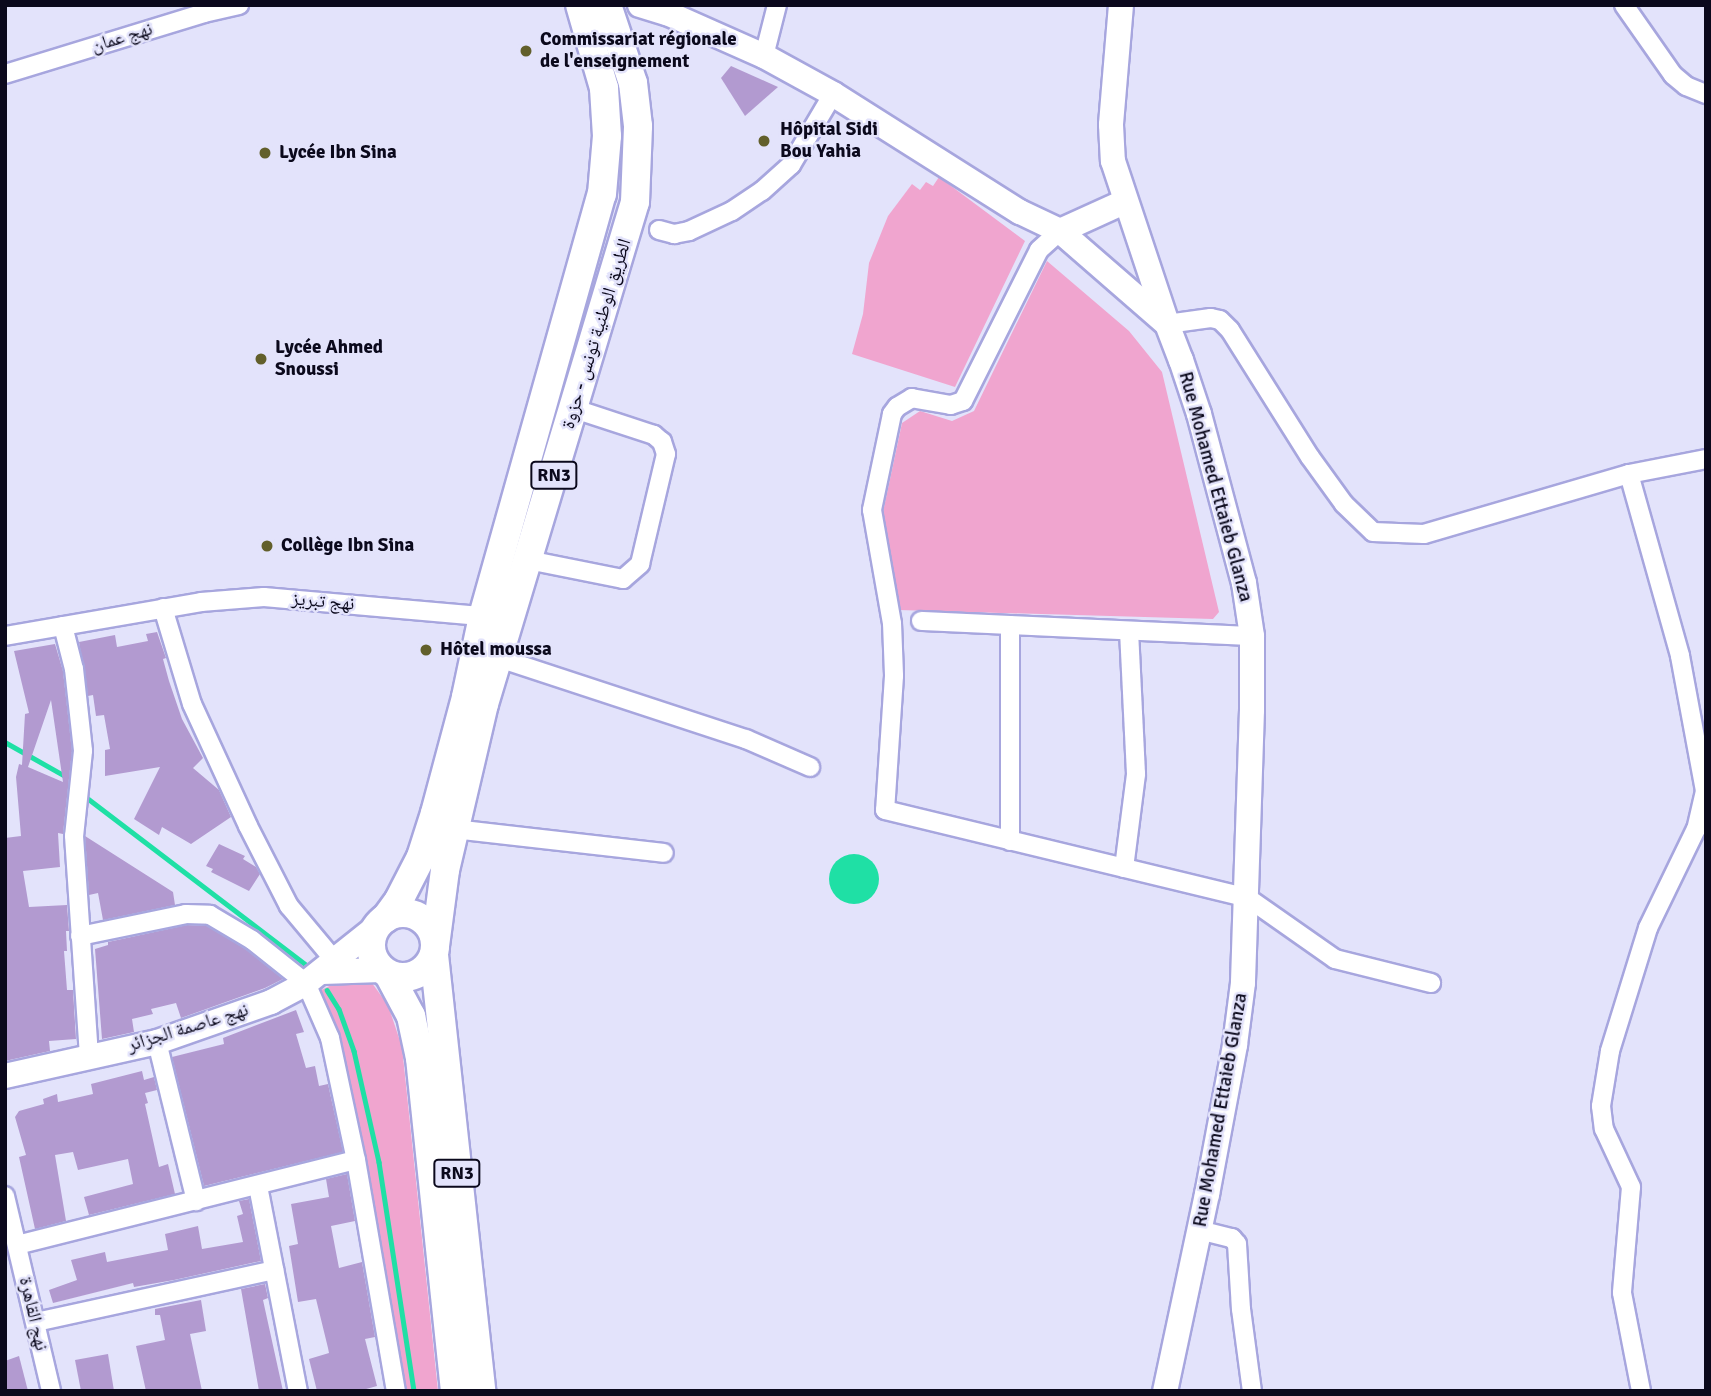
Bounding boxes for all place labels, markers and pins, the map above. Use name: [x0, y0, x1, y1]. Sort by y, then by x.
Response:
place label: Commissariat régionale de l'enseignement: [540, 29, 737, 73]
marker: Commissariat régionale de l'enseignement: [518, 43, 534, 59]
place label: Hôpital Sidi Bou Yahia: [780, 119, 878, 163]
marker: Hôpital Sidi Bou Yahia: [754, 131, 774, 151]
place label: Lycée Ibn Sina: [279, 142, 397, 164]
marker: Lycée Ibn Sina: [257, 145, 273, 161]
place label: Lycée Ahmed Snoussi: [275, 337, 383, 381]
marker: Lycée Ahmed Snoussi: [253, 351, 269, 367]
place label: Collège Ibn Sina: [281, 535, 414, 557]
marker: Collège Ibn Sina: [259, 538, 275, 554]
place label: Hôtel moussa: [440, 639, 552, 661]
marker: Hôtel moussa: [418, 642, 434, 658]

